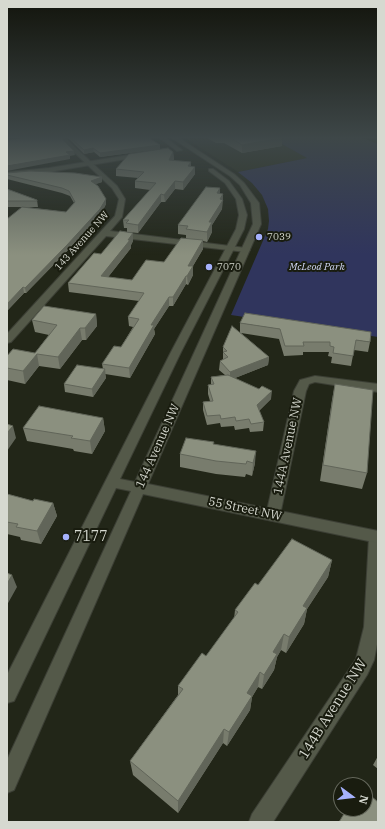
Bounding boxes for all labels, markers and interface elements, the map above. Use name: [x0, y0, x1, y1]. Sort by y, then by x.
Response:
street label: 143 Avenue NW: [52, 209, 112, 273]
place label: 7039: [267, 231, 291, 243]
marker: 7039: [254, 232, 264, 242]
place label: 7070: [217, 261, 241, 273]
park label: McLeod Park: [289, 261, 345, 273]
marker: 7070: [204, 262, 214, 272]
street label: 144A Avenue NW: [271, 396, 305, 496]
street label: 144 Avenue NW: [133, 402, 183, 490]
street label: 55 Street NW: [207, 494, 283, 524]
place label: 7177: [74, 529, 108, 545]
marker: 7177: [61, 532, 71, 542]
street label: 144B Avenue NW: [295, 656, 371, 762]
north arrow: [333, 777, 373, 817]
text: N: [356, 794, 372, 806]

